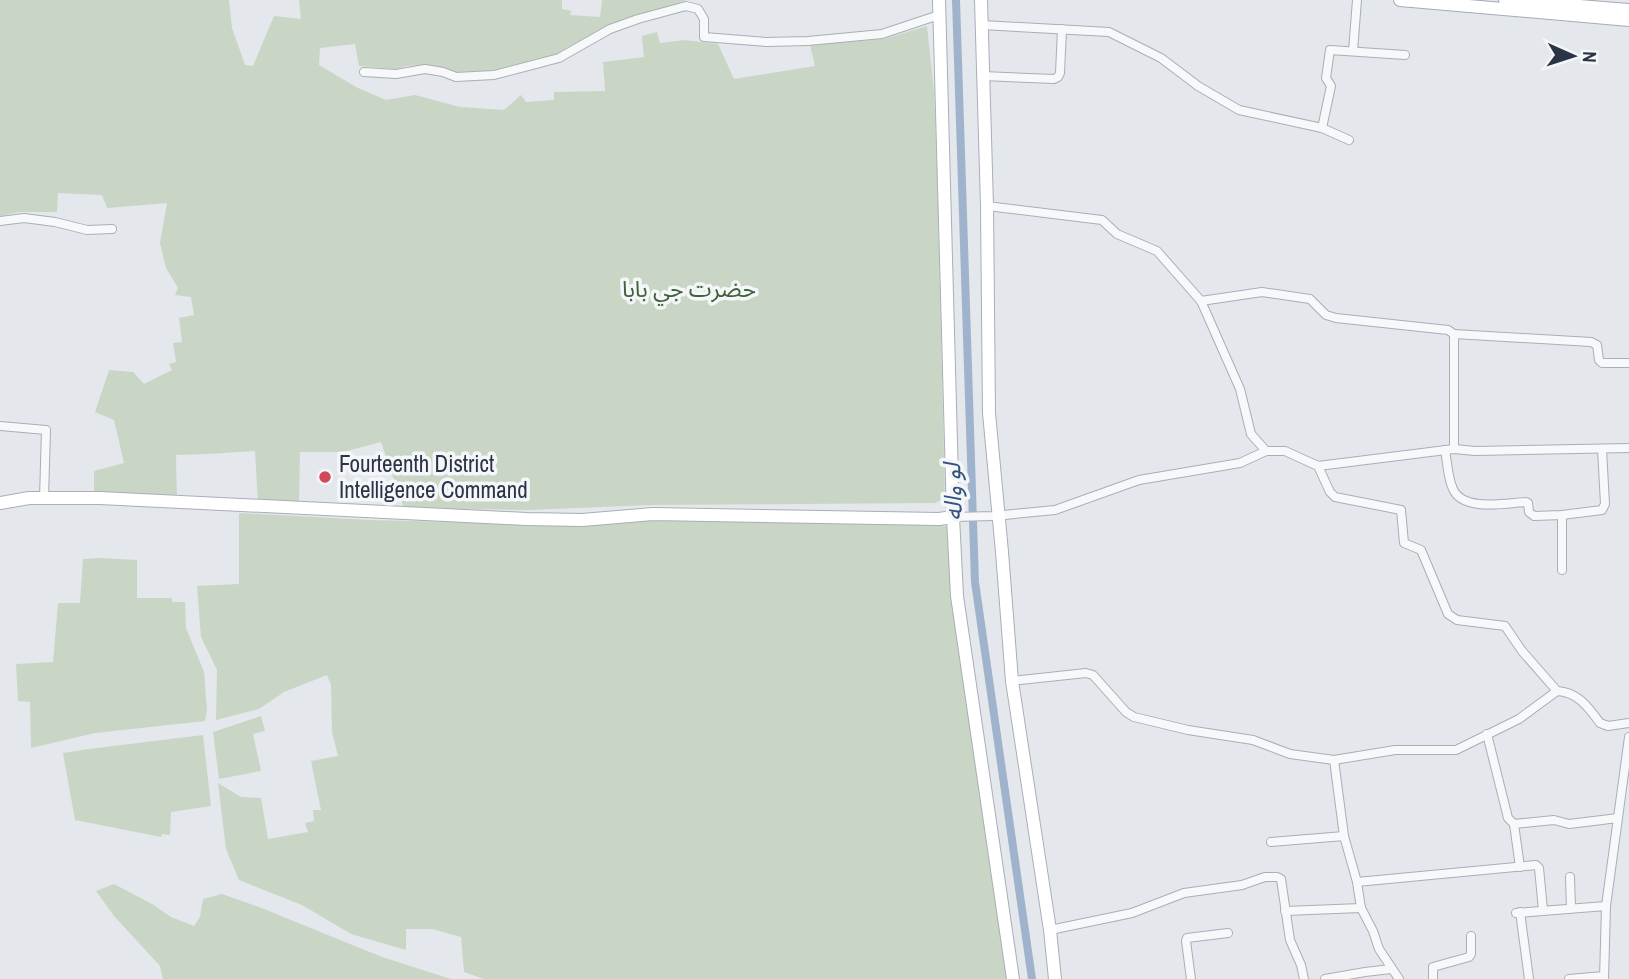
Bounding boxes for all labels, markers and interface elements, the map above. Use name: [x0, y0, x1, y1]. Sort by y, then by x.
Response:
north arrow: [1538, 21, 1608, 91]
text: N: [1577, 51, 1603, 63]
park label: حضرت جي بابا: [622, 273, 756, 306]
place label: Fourteenth District Intelligence Command: [339, 448, 528, 505]
water label: لو واله: [935, 460, 969, 521]
marker: Fourteenth District Intelligence Command: [317, 469, 333, 485]

